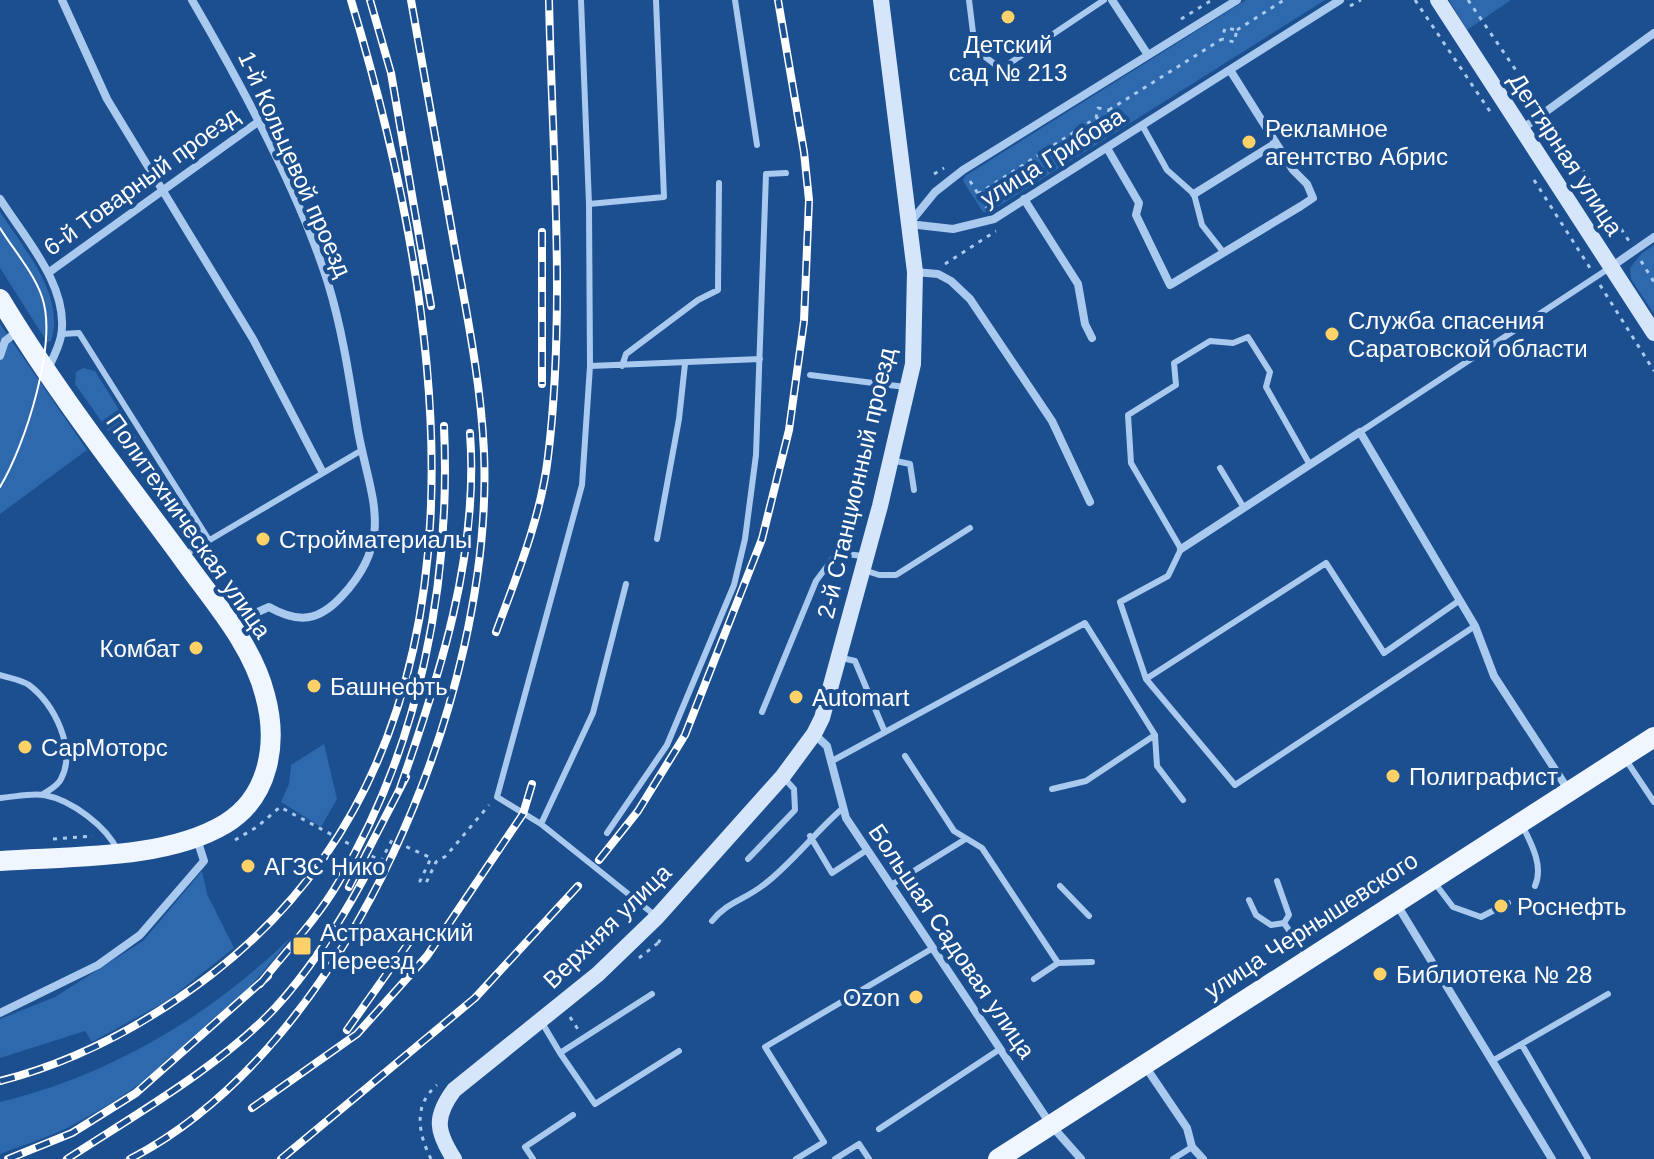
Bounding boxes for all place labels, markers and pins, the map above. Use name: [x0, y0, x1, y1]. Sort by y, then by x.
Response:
marker: Детский сад № 213: [999, 8, 1017, 26]
place label: Детский сад № 213: [949, 31, 1067, 86]
place label: Рекламное агентство Абрис: [1265, 115, 1448, 170]
marker: Рекламное агентство Абрис: [1240, 133, 1258, 151]
place label: Служба спасения Саратовской области: [1348, 307, 1588, 362]
marker: Служба спасения Саратовской области: [1323, 325, 1341, 343]
place label: Стройматериалы: [279, 526, 472, 553]
marker: Стройматериалы: [254, 530, 272, 548]
place label: Комбат: [99, 635, 180, 662]
marker: Комбат: [187, 639, 205, 657]
place label: Башнефть: [330, 673, 448, 700]
marker: Башнефть: [305, 677, 323, 695]
place label: Automart: [812, 684, 910, 711]
marker: Automart: [787, 688, 805, 706]
place label: СарМоторс: [41, 734, 168, 761]
marker: СарМоторс: [16, 738, 34, 756]
place label: Полиграфист: [1409, 763, 1558, 790]
marker: Полиграфист: [1384, 767, 1402, 785]
place label: АГЗС Нико: [264, 853, 386, 880]
marker: АГЗС Нико: [239, 857, 257, 875]
place label: Роснефть: [1517, 893, 1627, 920]
marker: Роснефть: [1492, 897, 1510, 915]
place label: Астраханский Переезд: [320, 919, 473, 974]
marker: Астраханский Переезд: [291, 935, 313, 957]
place label: Библиотека № 28: [1396, 961, 1592, 988]
marker: Библиотека № 28: [1371, 965, 1389, 983]
place label: Ozon: [843, 984, 900, 1011]
marker: Ozon: [907, 988, 925, 1006]

